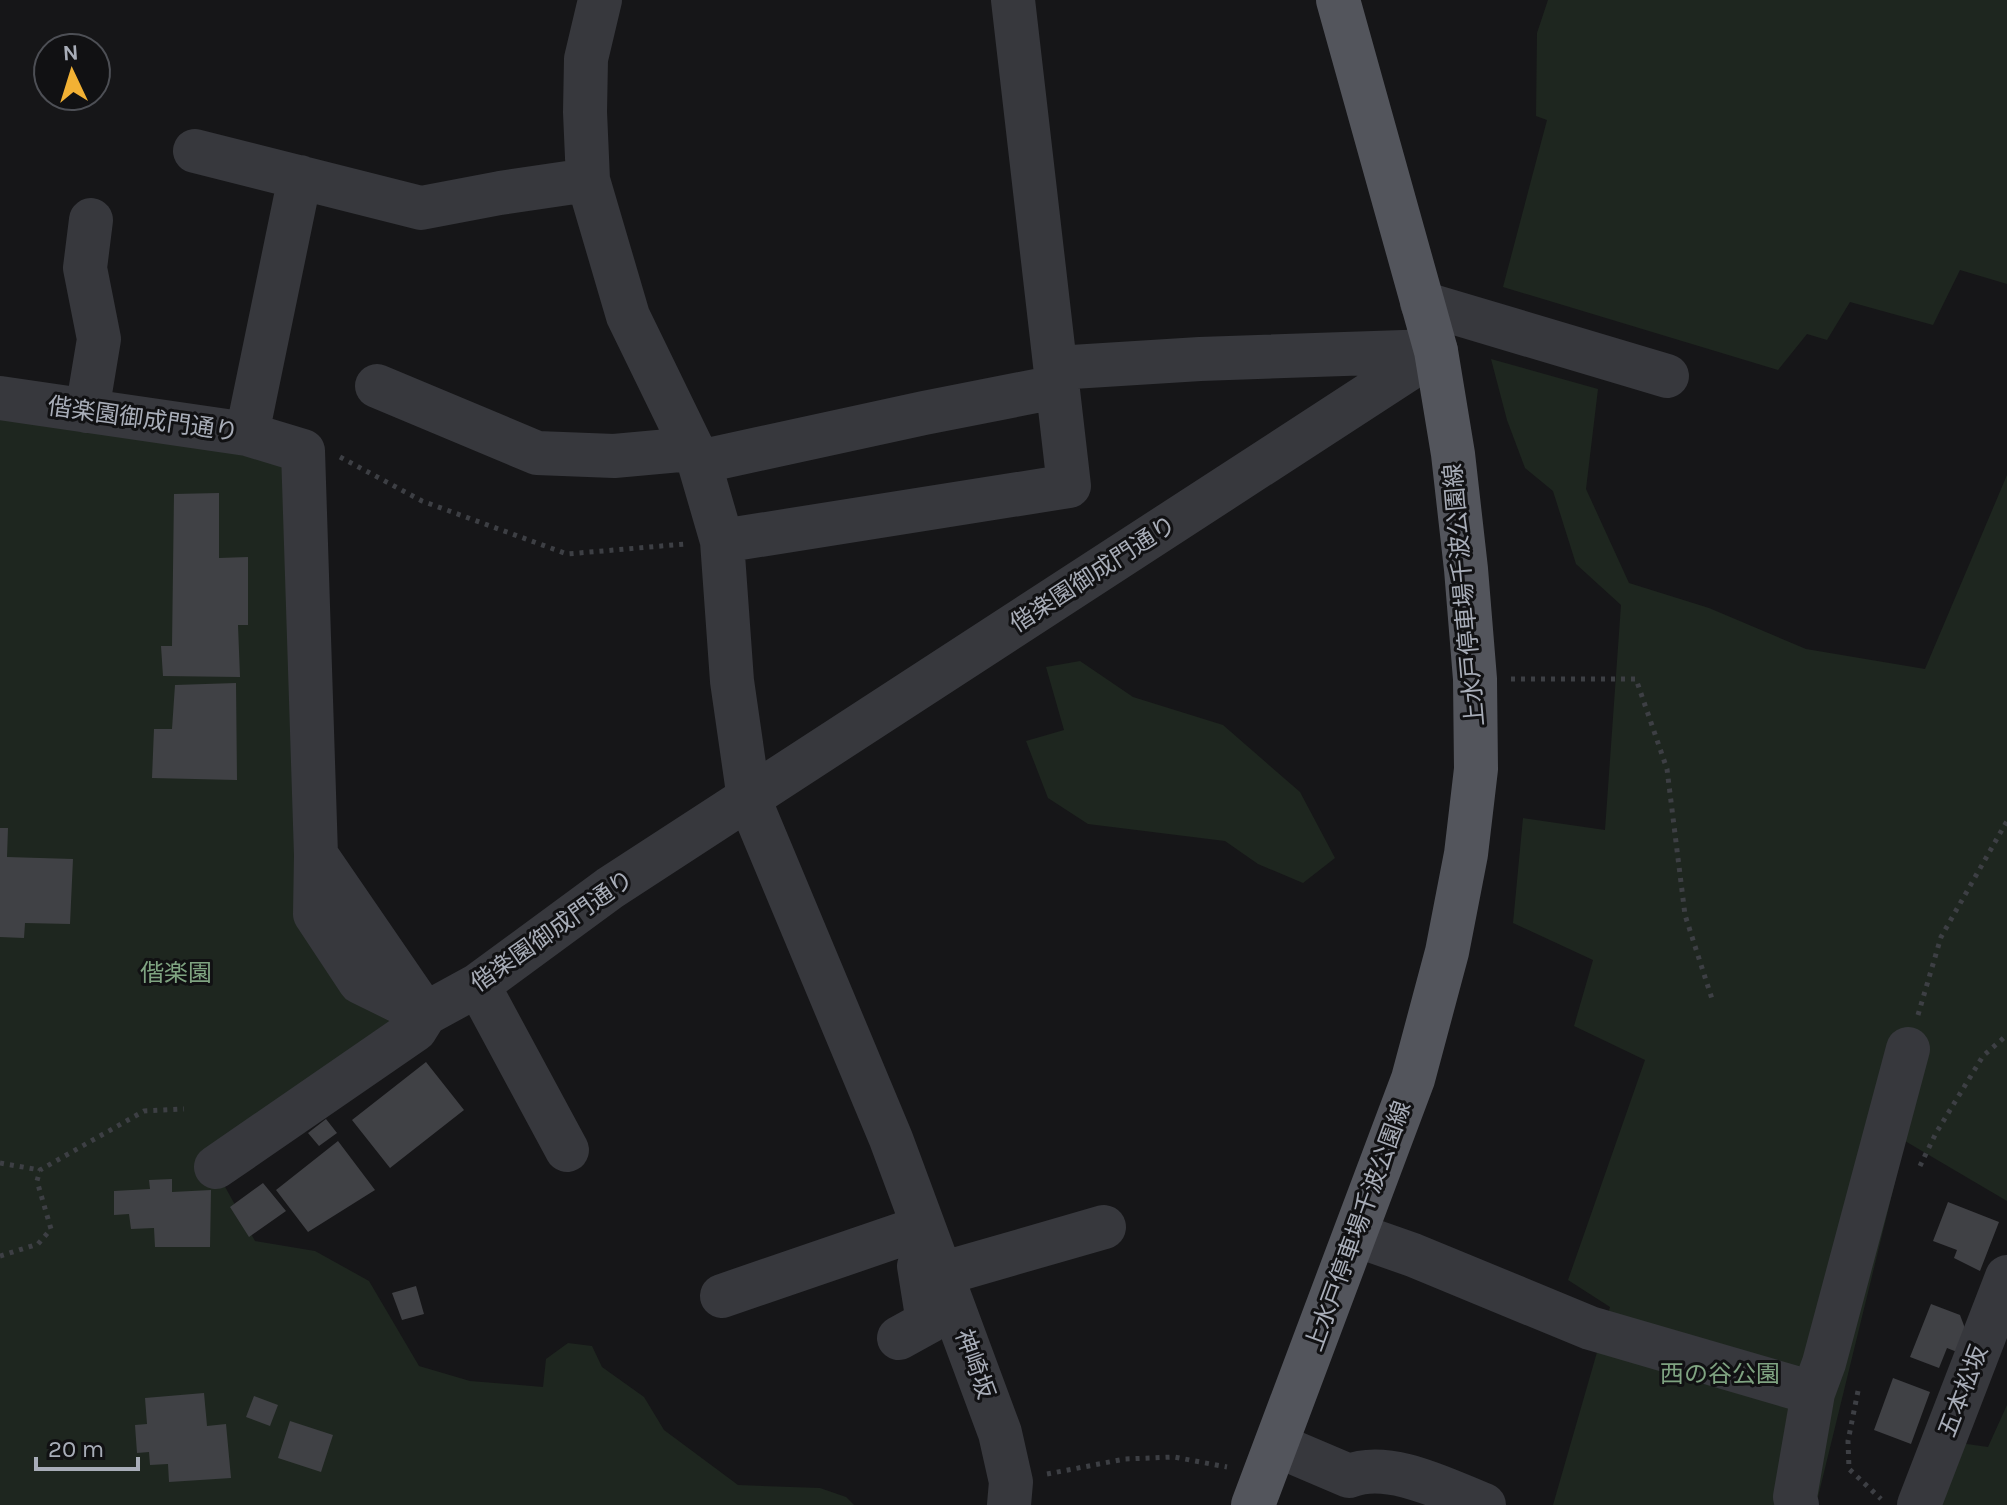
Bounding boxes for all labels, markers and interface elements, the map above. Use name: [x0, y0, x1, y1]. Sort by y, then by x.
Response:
north arrow: [32, 32, 112, 112]
text: N: [62, 40, 79, 67]
street label: 偕楽園御成門通り: [46, 392, 240, 446]
street label: 上水戸停車場千波公園線: [1439, 462, 1489, 728]
street label: 偕楽園御成門通り: [1005, 510, 1181, 638]
street label: 偕楽園御成門通り: [465, 864, 639, 998]
park label: 偕楽園: [140, 959, 212, 987]
street label: 上水戸停車場千波公園線: [1300, 1097, 1416, 1355]
street label: 神崎坂: [950, 1325, 1000, 1403]
street label: 五本松坂: [1933, 1341, 1993, 1441]
park label: 西の谷公園: [1660, 1360, 1780, 1388]
scale bar: [36, 1421, 138, 1471]
text: 20 m: [48, 1435, 104, 1463]

